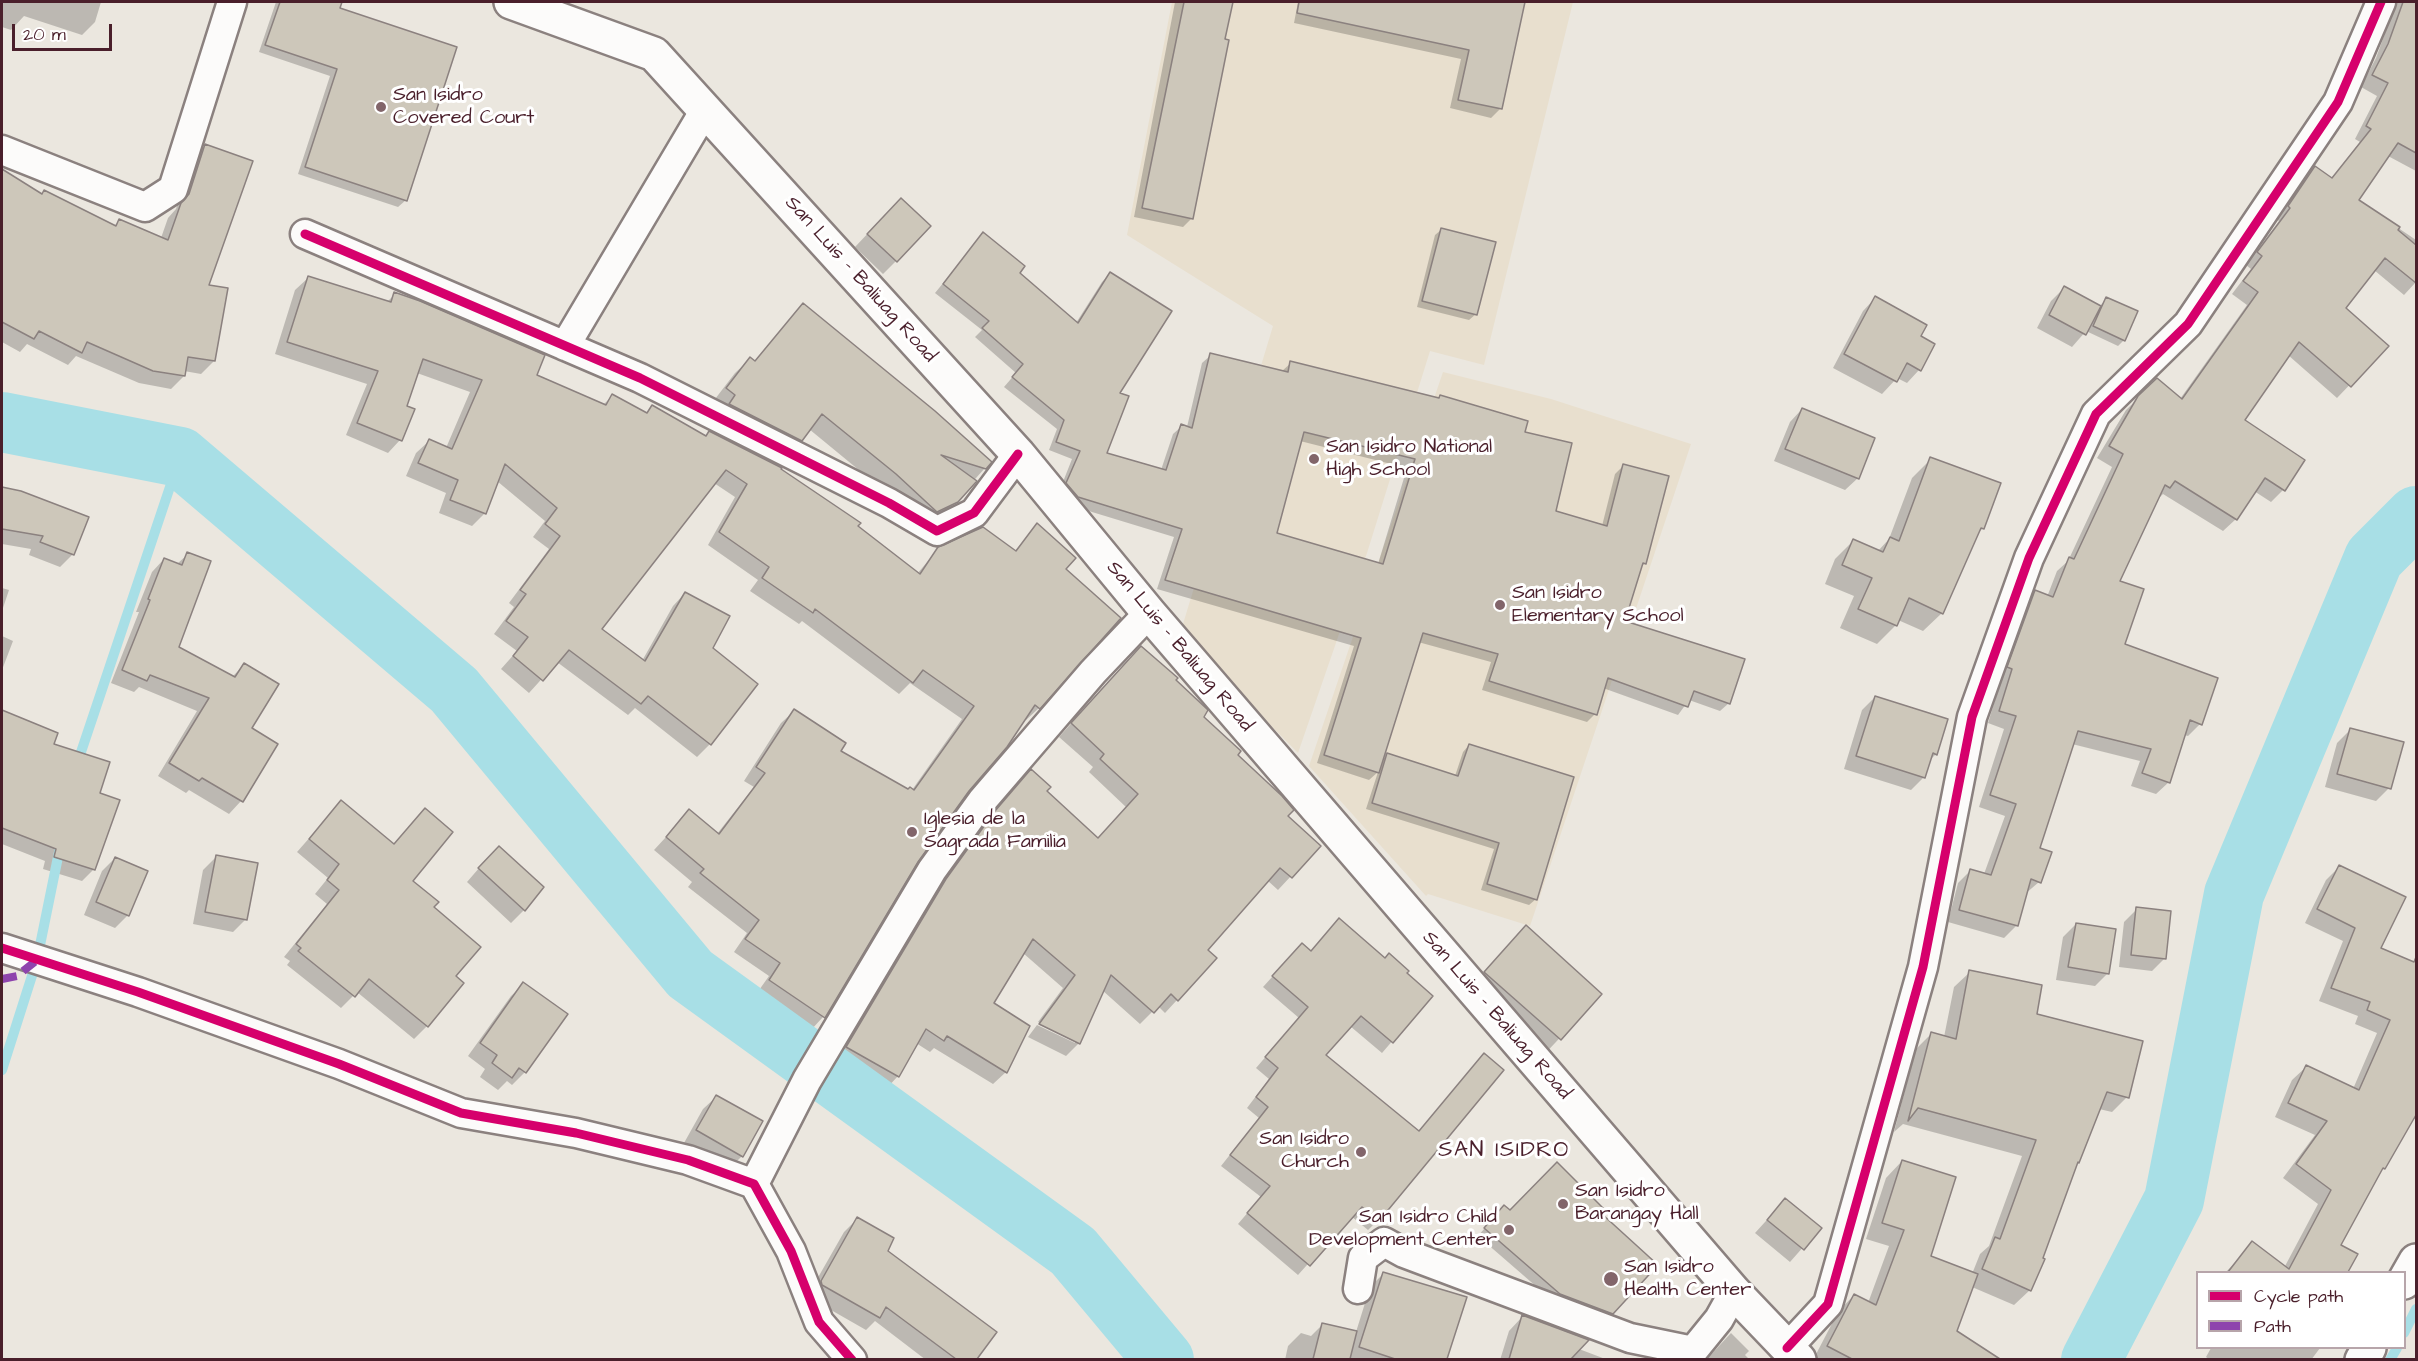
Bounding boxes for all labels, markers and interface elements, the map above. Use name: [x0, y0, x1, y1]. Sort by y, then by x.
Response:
scale bar: [15, 12, 116, 50]
text: 20 m: [23, 22, 66, 47]
place label: San Isidro Covered Court: [393, 84, 534, 131]
marker: San Isidro Covered Court: [374, 100, 388, 114]
street label: San Luis - Baliuag Road: [779, 192, 941, 368]
place label: San Isidro National High School: [1326, 436, 1492, 483]
marker: San Isidro National High School: [1307, 452, 1321, 466]
street label: San Luis - Baliuag Road: [1101, 557, 1257, 737]
place label: San Isidro Elementary School: [1512, 582, 1684, 629]
marker: San Isidro Elementary School: [1493, 598, 1507, 612]
place label: Iglesia de la Sagrada Familia: [924, 808, 1066, 855]
marker: Iglesia de la Sagrada Familia: [905, 825, 919, 839]
street label: San Luis - Baliuag Road: [1416, 927, 1576, 1105]
place label: San Isidro Church: [1259, 1128, 1349, 1175]
district label: SAN ISIDRO: [1438, 1138, 1570, 1164]
marker: San Isidro Church: [1354, 1145, 1368, 1159]
place label: San Isidro Barangay Hall: [1575, 1180, 1699, 1227]
marker: San Isidro Barangay Hall: [1556, 1197, 1570, 1211]
place label: San Isidro Child Development Center: [1309, 1206, 1497, 1253]
marker: San Isidro Child Development Center: [1502, 1223, 1516, 1237]
place label: San Isidro Health Center: [1624, 1256, 1751, 1303]
marker: San Isidro Health Center: [1602, 1270, 1620, 1288]
legend: [2196, 1271, 2406, 1349]
text: Cycle path: [2254, 1284, 2343, 1309]
text: Path: [2254, 1314, 2291, 1339]

